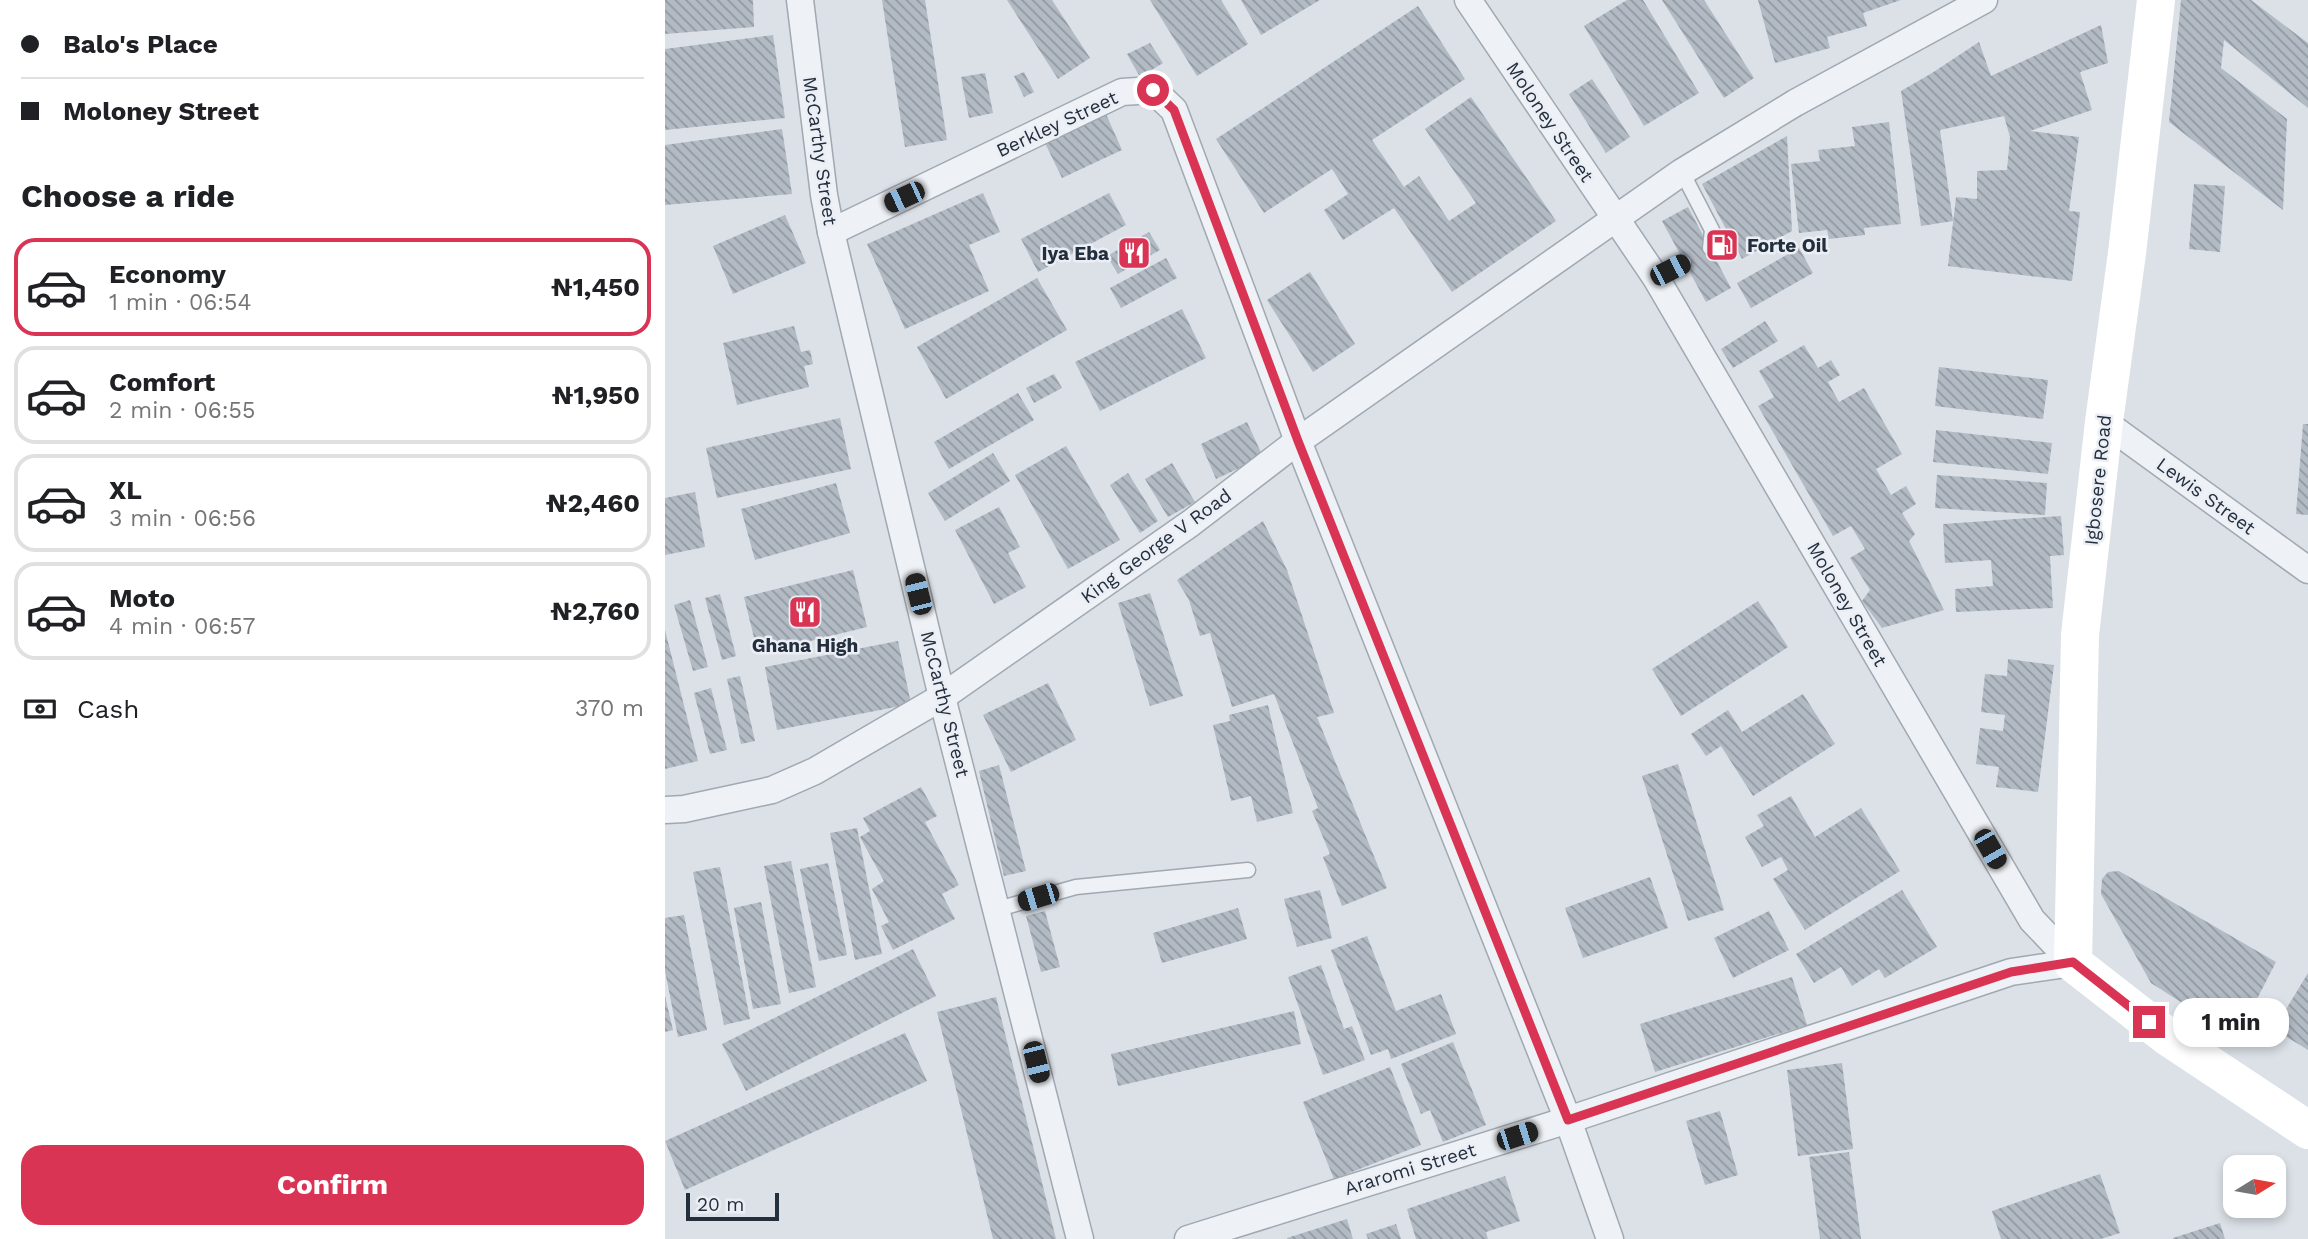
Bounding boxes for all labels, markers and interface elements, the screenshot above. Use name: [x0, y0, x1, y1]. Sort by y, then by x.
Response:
text: Balo's Place: [63, 29, 218, 59]
street label: Moloney Street: [1501, 58, 1599, 186]
route start: [1137, 74, 1169, 106]
street label: McCarthy Street: [798, 75, 842, 227]
street label: Berkley Street: [993, 86, 1121, 162]
text: Moloney Street: [63, 96, 259, 126]
text: Choose a ride: [21, 177, 235, 215]
car: [881, 179, 928, 215]
fuel station icon: Forte Oil: [1703, 226, 1741, 264]
restaurant icon: Iya Eba: [1115, 234, 1153, 272]
place label: Forte Oil: [1747, 234, 1828, 257]
place label: Iya Eba: [1041, 242, 1109, 265]
car: [1647, 251, 1694, 289]
icon: car: [25, 256, 88, 319]
text: Economy: [109, 259, 226, 289]
text: ₦1,450: [551, 272, 640, 302]
text: 1 min · 06:54: [109, 289, 252, 316]
icon: car: [25, 364, 88, 427]
text: Comfort: [109, 367, 215, 397]
text: ₦1,950: [552, 380, 640, 410]
text: 2 min · 06:55: [109, 397, 255, 424]
street label: Igbosere Road: [2080, 414, 2116, 546]
street label: Lewis Street: [2152, 452, 2260, 540]
icon: car: [25, 472, 88, 535]
text: XL: [109, 475, 142, 505]
street label: King George V Road: [1076, 484, 1236, 608]
text: ₦2,460: [546, 488, 640, 518]
text: 3 min · 06:56: [109, 505, 256, 532]
street label: Moloney Street: [1802, 538, 1892, 670]
car: [903, 571, 934, 617]
icon: car: [25, 580, 88, 643]
text: Moto: [109, 583, 175, 613]
restaurant icon: Ghana High: [786, 593, 824, 631]
text: ₦2,760: [551, 596, 640, 626]
text: 4 min · 06:57: [109, 613, 255, 640]
street label: McCarthy Street: [916, 628, 974, 780]
place label: Ghana High: [752, 634, 858, 657]
icon: cash: [21, 690, 59, 728]
text: Cash: [77, 694, 139, 724]
text: 370 m: [575, 695, 644, 722]
car: [1971, 826, 2010, 872]
car: [1015, 881, 1062, 913]
callout: 1 min: [2173, 998, 2289, 1046]
route end: [2133, 1006, 2165, 1038]
text: 1 min: [2201, 1009, 2261, 1036]
car: [1021, 1039, 1052, 1085]
car: [1494, 1120, 1541, 1152]
street label: Araromi Street: [1341, 1138, 1479, 1200]
button: Confirm: [21, 1145, 644, 1225]
north arrow: [2223, 1155, 2285, 1218]
map controls: [2223, 1155, 2286, 1218]
scale bar: [686, 1190, 779, 1222]
text: 20 m: [697, 1193, 744, 1216]

